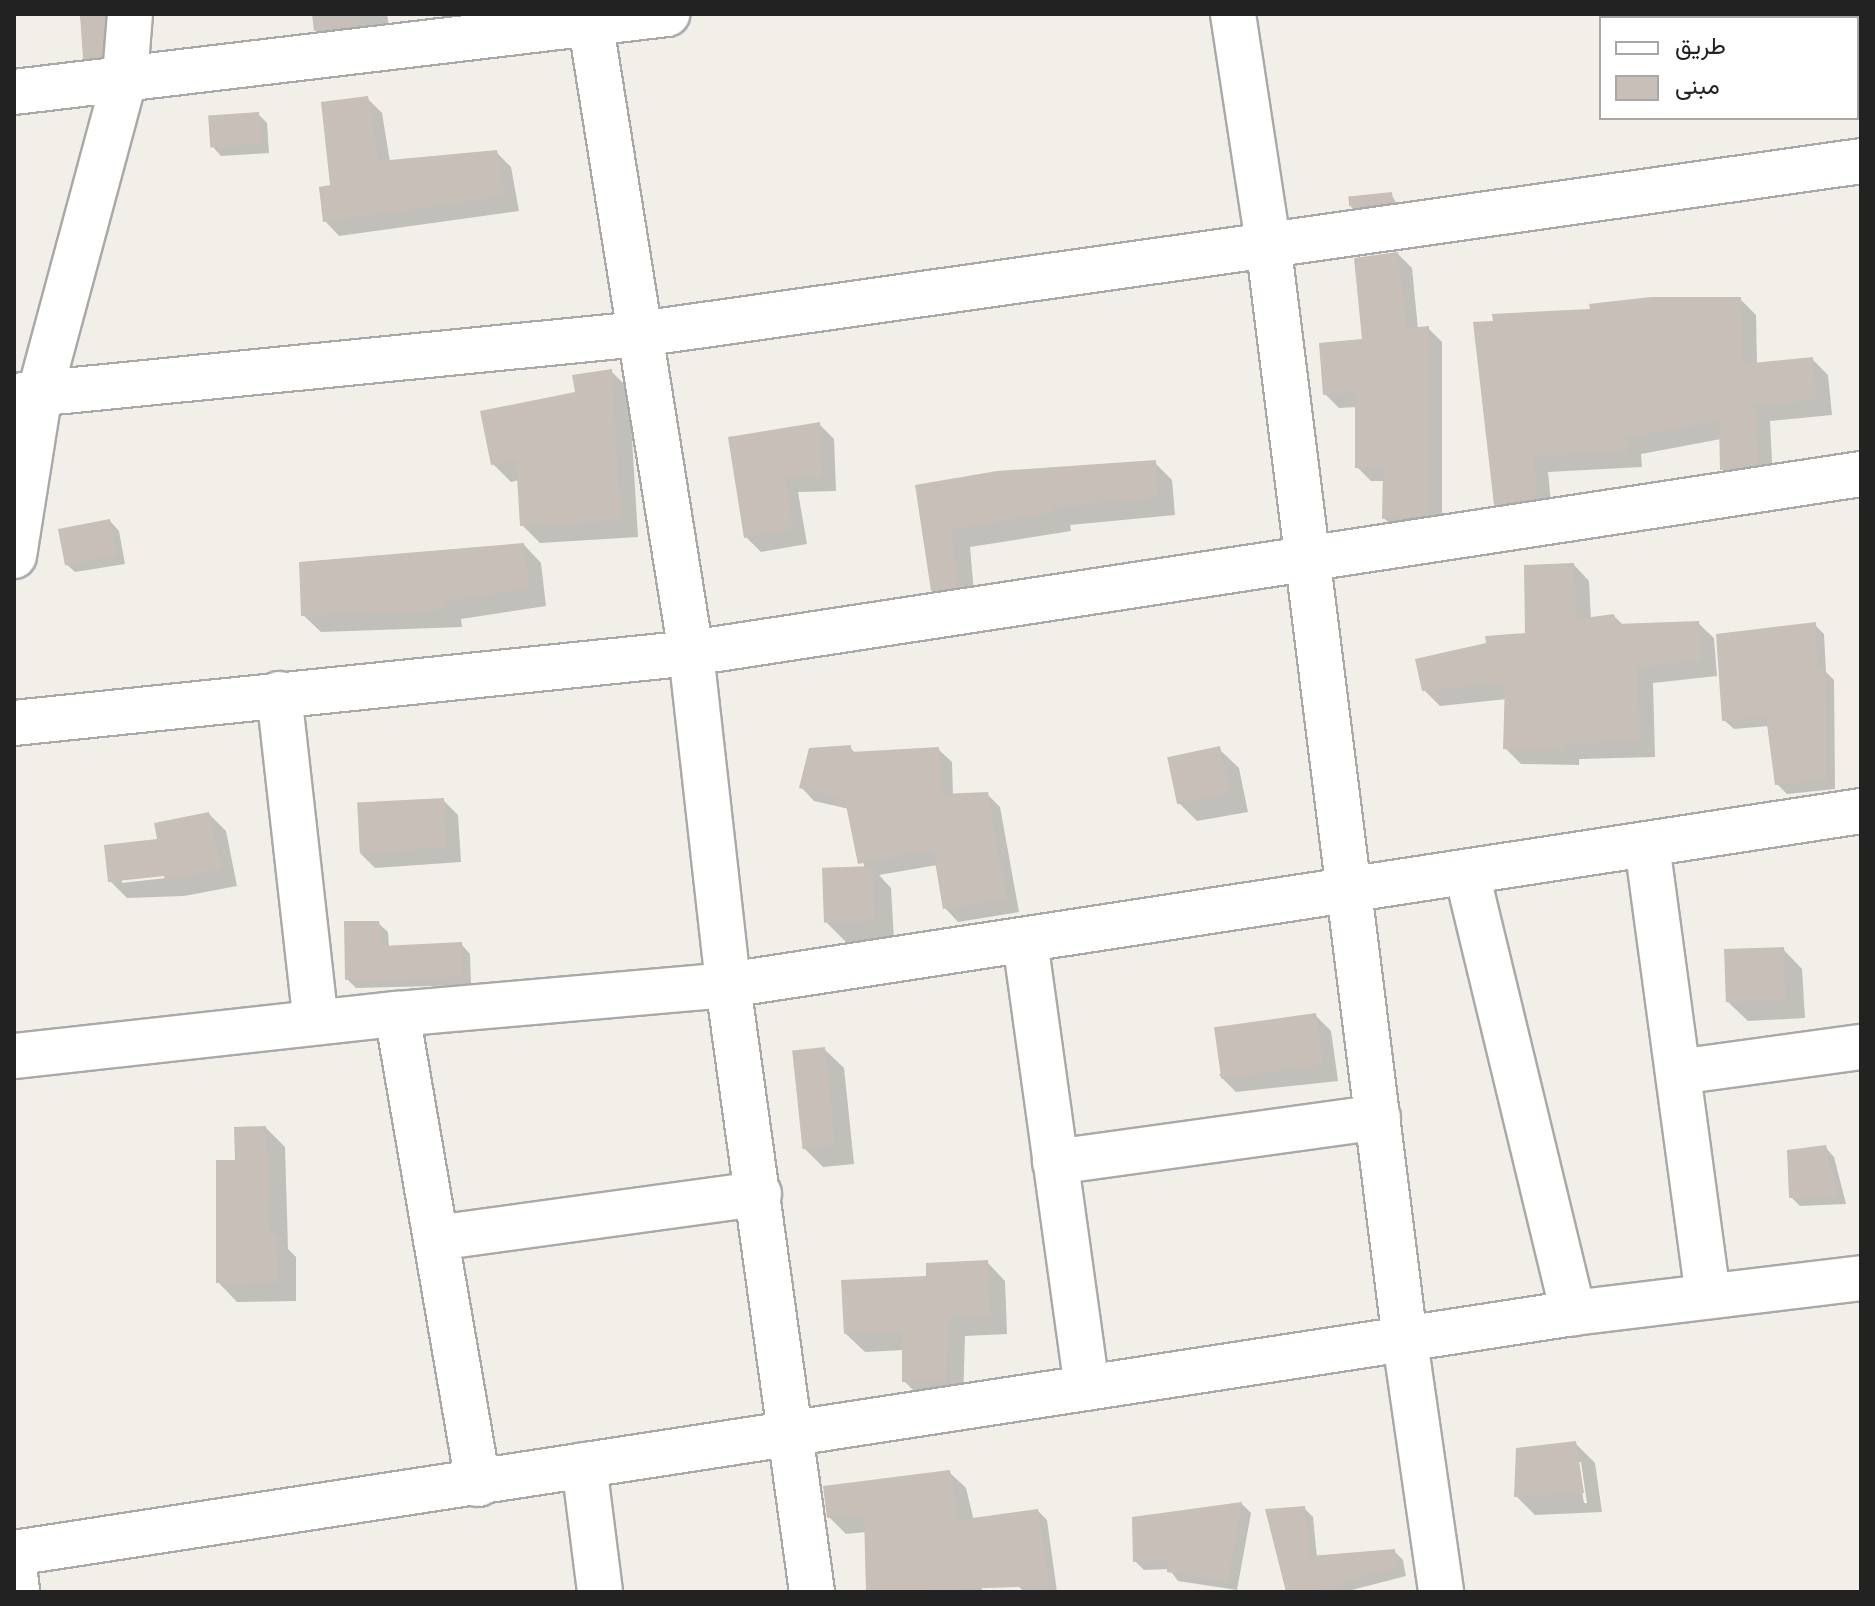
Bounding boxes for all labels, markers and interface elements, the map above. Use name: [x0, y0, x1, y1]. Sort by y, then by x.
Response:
legend: [1599, 16, 1859, 120]
text: طريق: [1675, 31, 1726, 60]
text: مبنى: [1675, 71, 1720, 100]

